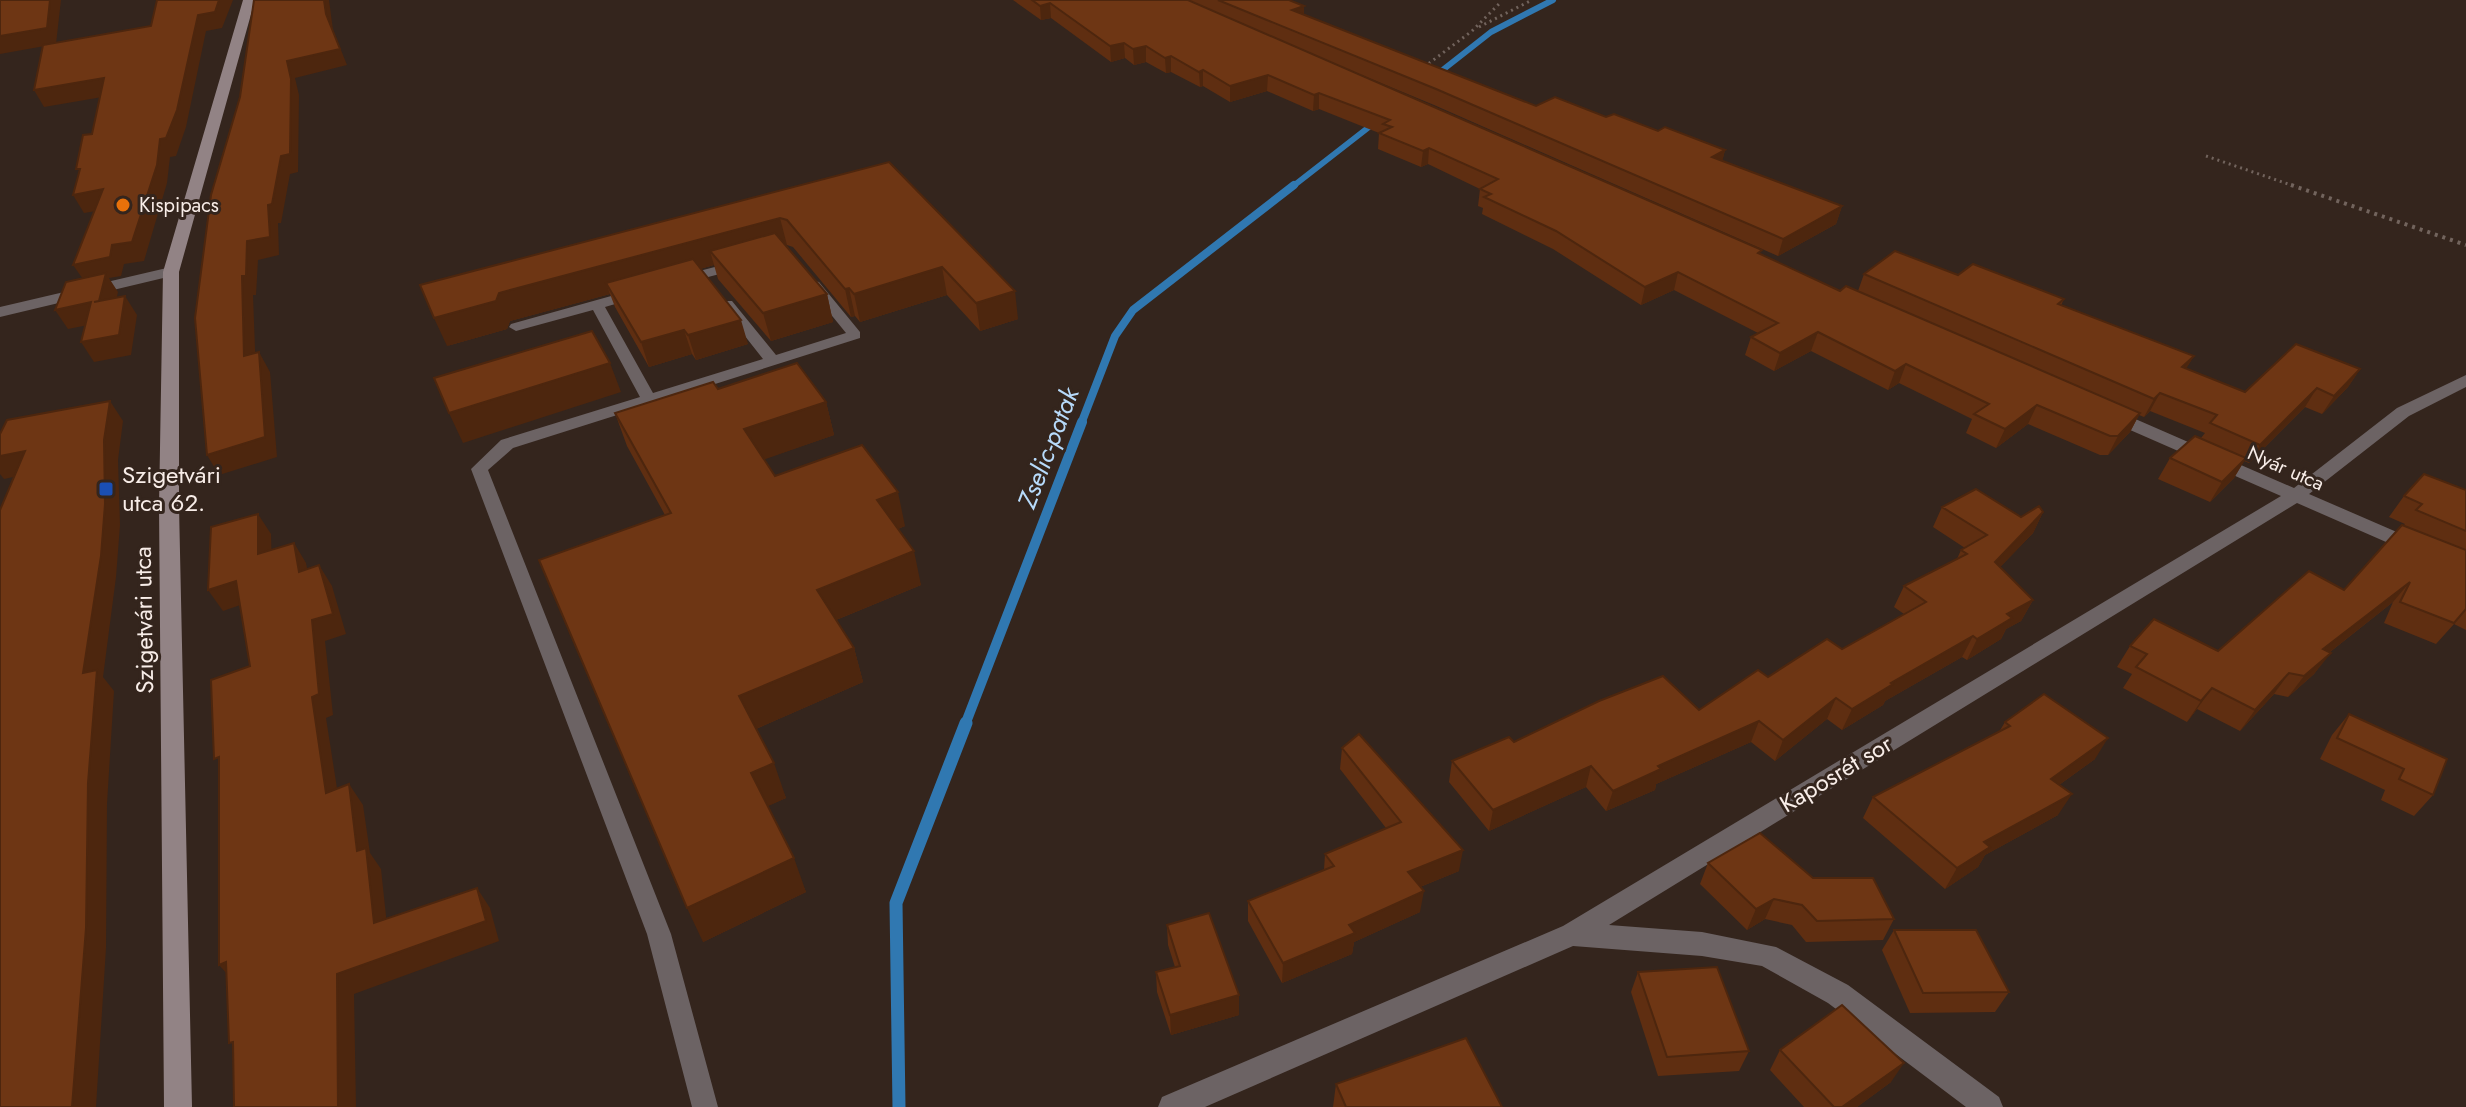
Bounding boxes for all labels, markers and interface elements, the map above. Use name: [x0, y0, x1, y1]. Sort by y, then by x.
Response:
place label: Kispipacs: [139, 191, 219, 220]
marker: Kispipacs: [114, 196, 132, 214]
water label: Zselic-patak: [1007, 380, 1089, 515]
street label: Nyár utca: [2243, 439, 2329, 498]
place label: Szigetvári utca 62.: [122, 457, 221, 520]
marker: Szigetvári utca 62.: [97, 480, 115, 498]
street label: Szigetvári utca: [125, 546, 162, 694]
street label: Kaposrét sor: [1773, 726, 1899, 821]

